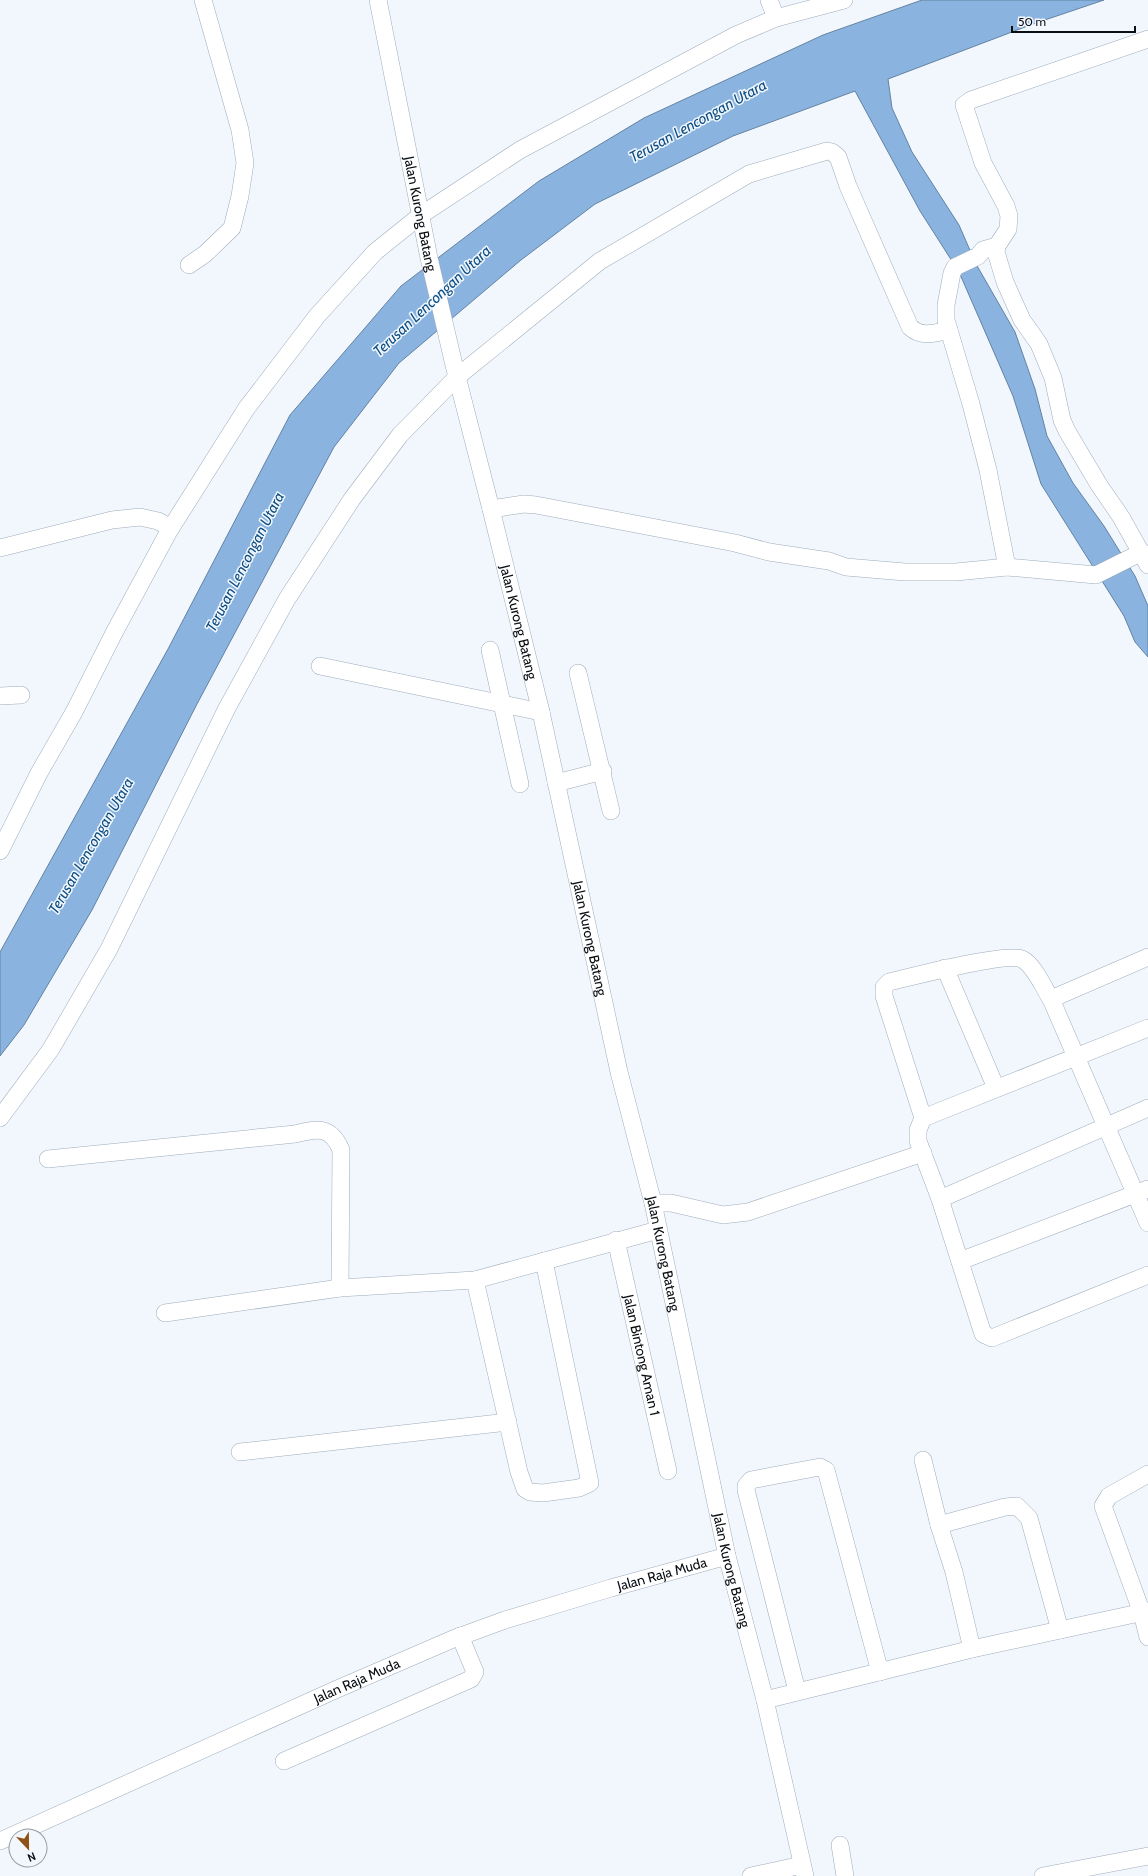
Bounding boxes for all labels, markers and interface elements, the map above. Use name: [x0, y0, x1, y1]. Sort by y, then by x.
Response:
scale bar: [1012, 8, 1135, 34]
text: 50 m: [1018, 14, 1046, 29]
water label: Terusan Lencongan Utara: [626, 76, 770, 166]
street label: Jalan Kurong Batang: [400, 154, 441, 274]
water label: Terusan Lencongan Utara: [369, 242, 495, 360]
water label: Terusan Lencongan Utara: [202, 489, 288, 635]
street label: Jalan Kurong Batang: [496, 562, 542, 682]
water label: Terusan Lencongan Utara: [45, 775, 137, 917]
street label: Jalan Kurong Batang: [569, 878, 611, 998]
street label: Jalan Kurong Batang: [642, 1193, 685, 1314]
street label: Jalan Bintong Aman 1: [619, 1292, 664, 1417]
street label: Jalan Kurong Batang: [709, 1510, 755, 1630]
street label: Jalan Raja Muda: [614, 1553, 709, 1595]
street label: Jalan Raja Muda: [310, 1654, 403, 1708]
north arrow: [8, 1828, 48, 1868]
text: N: [26, 1849, 38, 1865]

